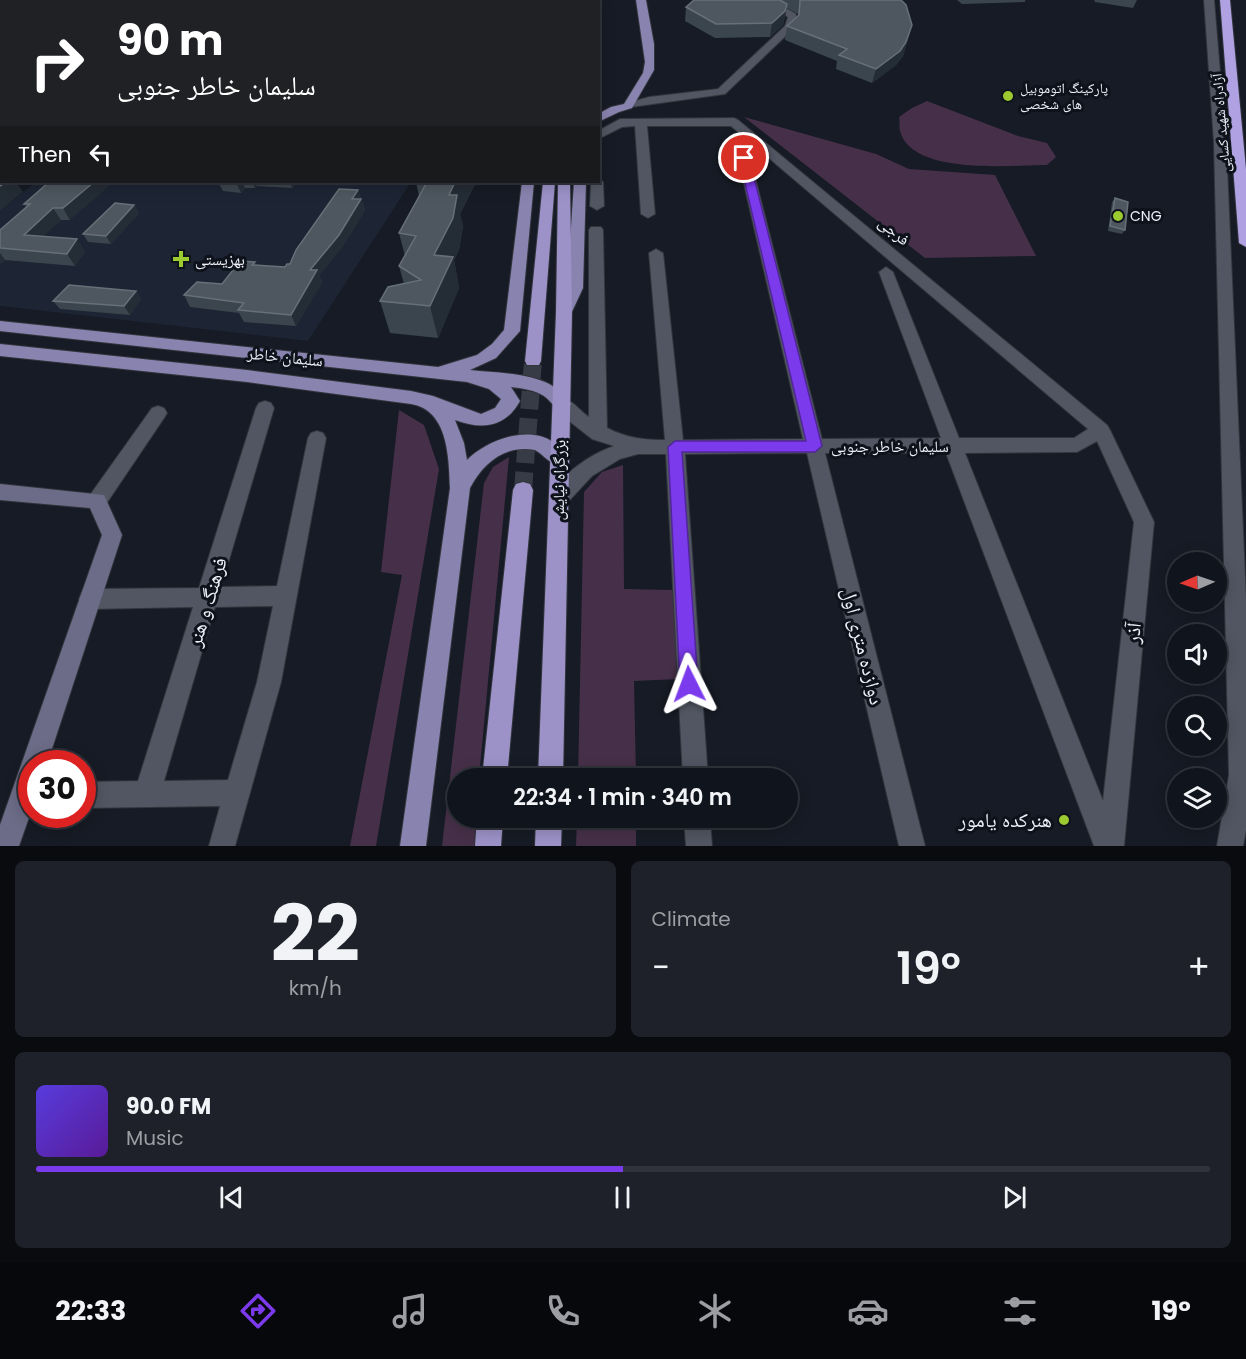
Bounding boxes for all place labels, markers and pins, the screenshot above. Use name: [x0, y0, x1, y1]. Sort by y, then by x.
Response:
place label: پارکینگ اتوموبیل های شخصی: [1020, 78, 1108, 114]
marker: پارکینگ اتوموبیل های شخصی: [1001, 89, 1015, 103]
pin: [718, 132, 769, 183]
place label: CNG: [1130, 206, 1162, 226]
marker: CNG: [1111, 209, 1125, 223]
place label: بهزیستی: [195, 248, 245, 271]
marker: بهزیستی: [172, 250, 190, 268]
place label: هنرکده یامور: [958, 806, 1052, 834]
marker: هنرکده یامور: [1057, 813, 1071, 827]

